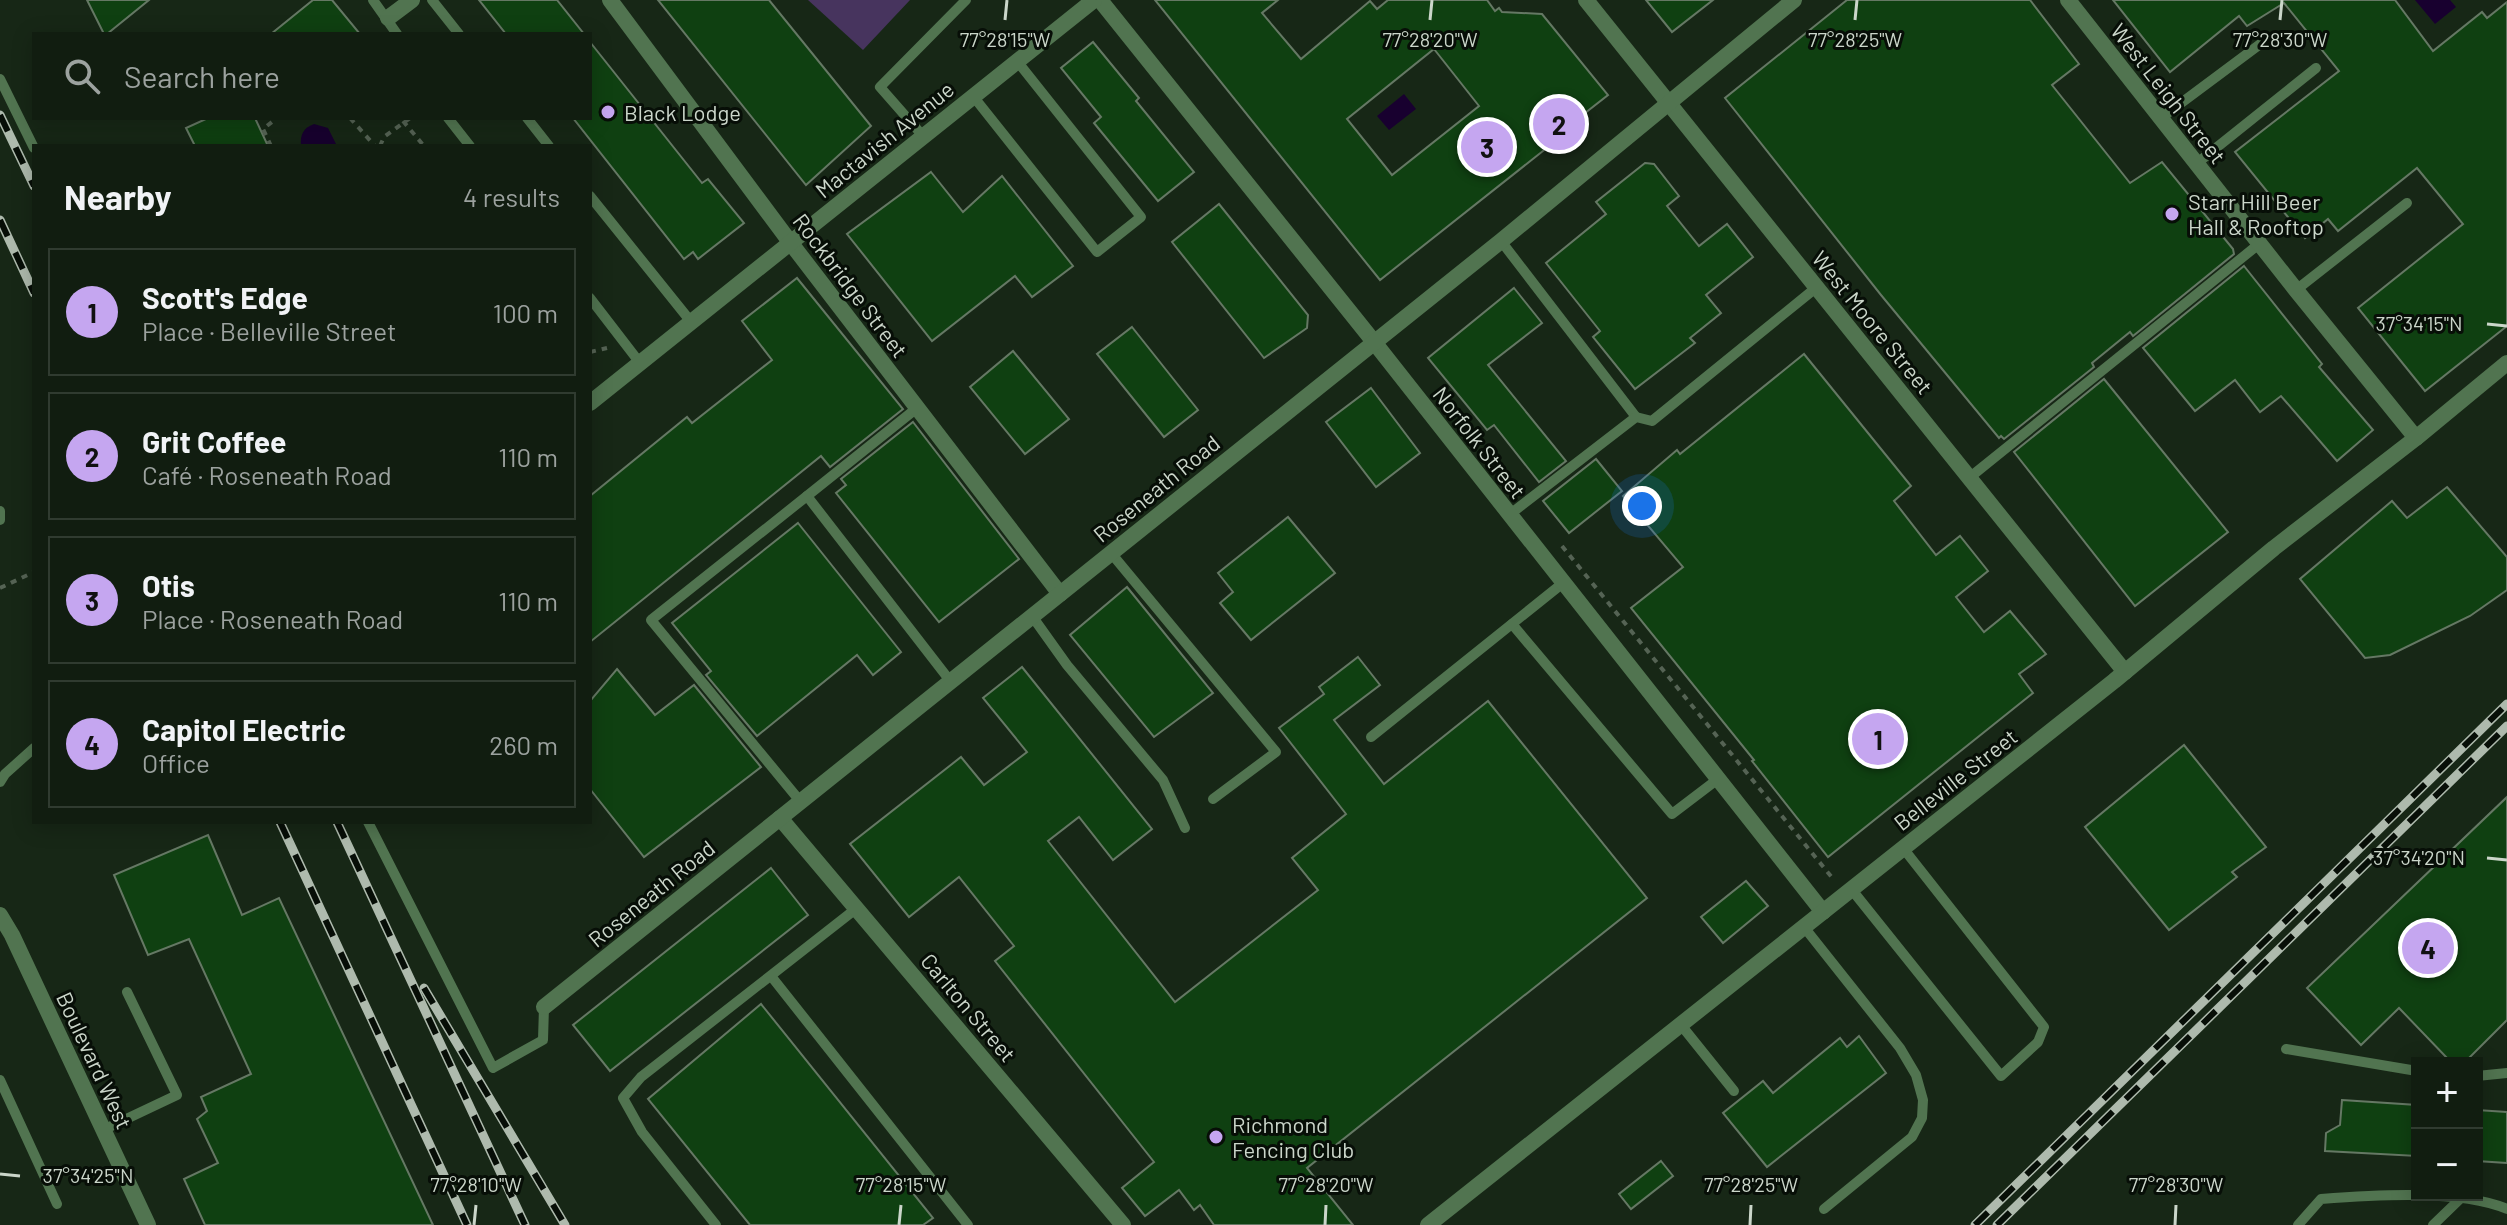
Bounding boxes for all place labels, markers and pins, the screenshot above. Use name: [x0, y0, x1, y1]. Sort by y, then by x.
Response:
pin: 2: [1533, 94, 1585, 154]
place label: Black Lodge: [624, 99, 741, 125]
marker: Black Lodge: [599, 103, 617, 121]
pin: 3: [1461, 117, 1513, 177]
place label: Starr Hill Beer Hall & Rooftop: [2188, 188, 2324, 239]
marker: Starr Hill Beer Hall & Rooftop: [2163, 205, 2181, 223]
pin: 1: [1852, 709, 1904, 769]
pin: 4: [2402, 918, 2454, 978]
place label: Richmond Fencing Club: [1232, 1111, 1354, 1162]
marker: Richmond Fencing Club: [1207, 1128, 1225, 1146]

